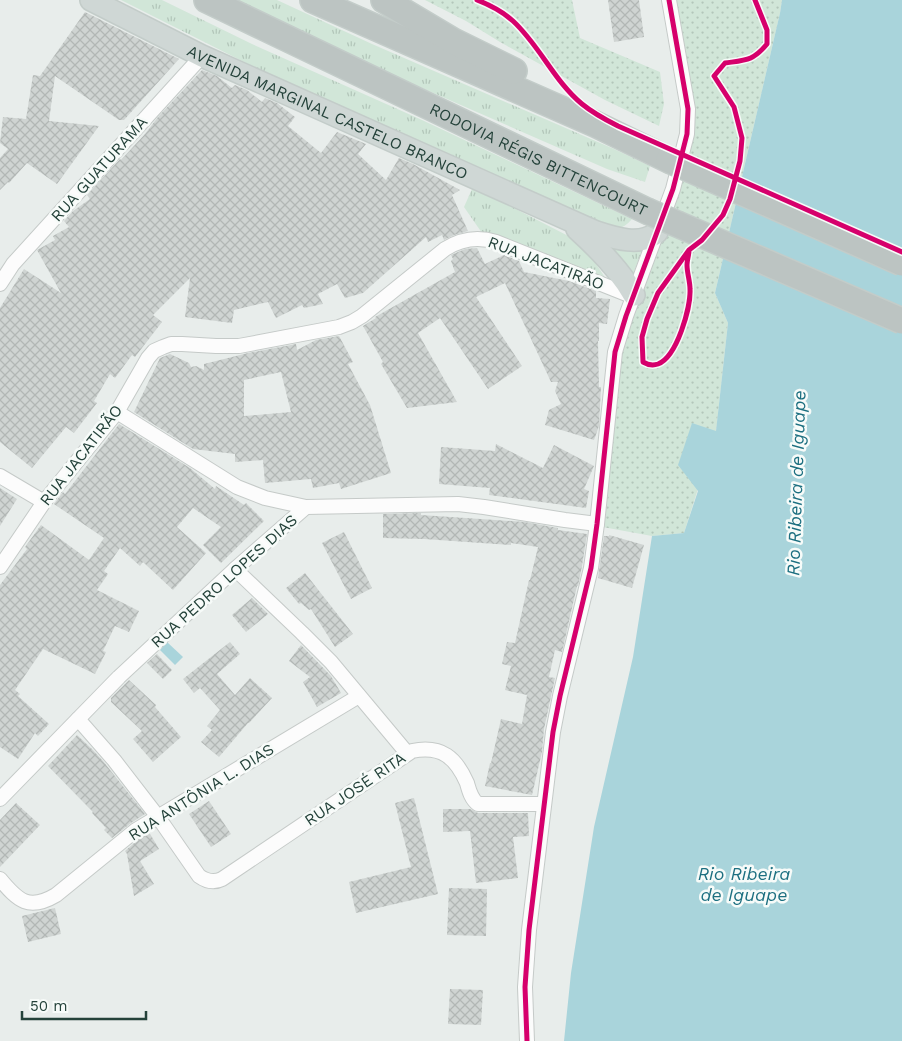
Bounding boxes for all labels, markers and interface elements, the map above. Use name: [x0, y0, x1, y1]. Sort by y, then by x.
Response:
street label: AVENIDA MARGINAL CASTELO BRANCO: [184, 41, 471, 183]
street label: RODOVIA RÉGIS BITTENCOURT: [427, 99, 651, 220]
street label: RUA GUATURAMA: [47, 112, 152, 226]
street label: RUA JACATIRÃO: [485, 232, 607, 294]
water label: Rio Ribeira de Iguape: [782, 390, 810, 576]
street label: RUA JACATIRÃO: [36, 401, 126, 509]
street label: RUA PEDRO LOPES DIAS: [147, 510, 301, 652]
street label: RUA ANTÔNIA L. DIAS: [125, 739, 277, 845]
street label: RUA JOSÉ RITA: [301, 748, 409, 830]
water label: Rio Ribeira de Iguape: [698, 863, 790, 905]
scale bar: [22, 988, 146, 1020]
text: 50 m: [30, 997, 67, 1015]

